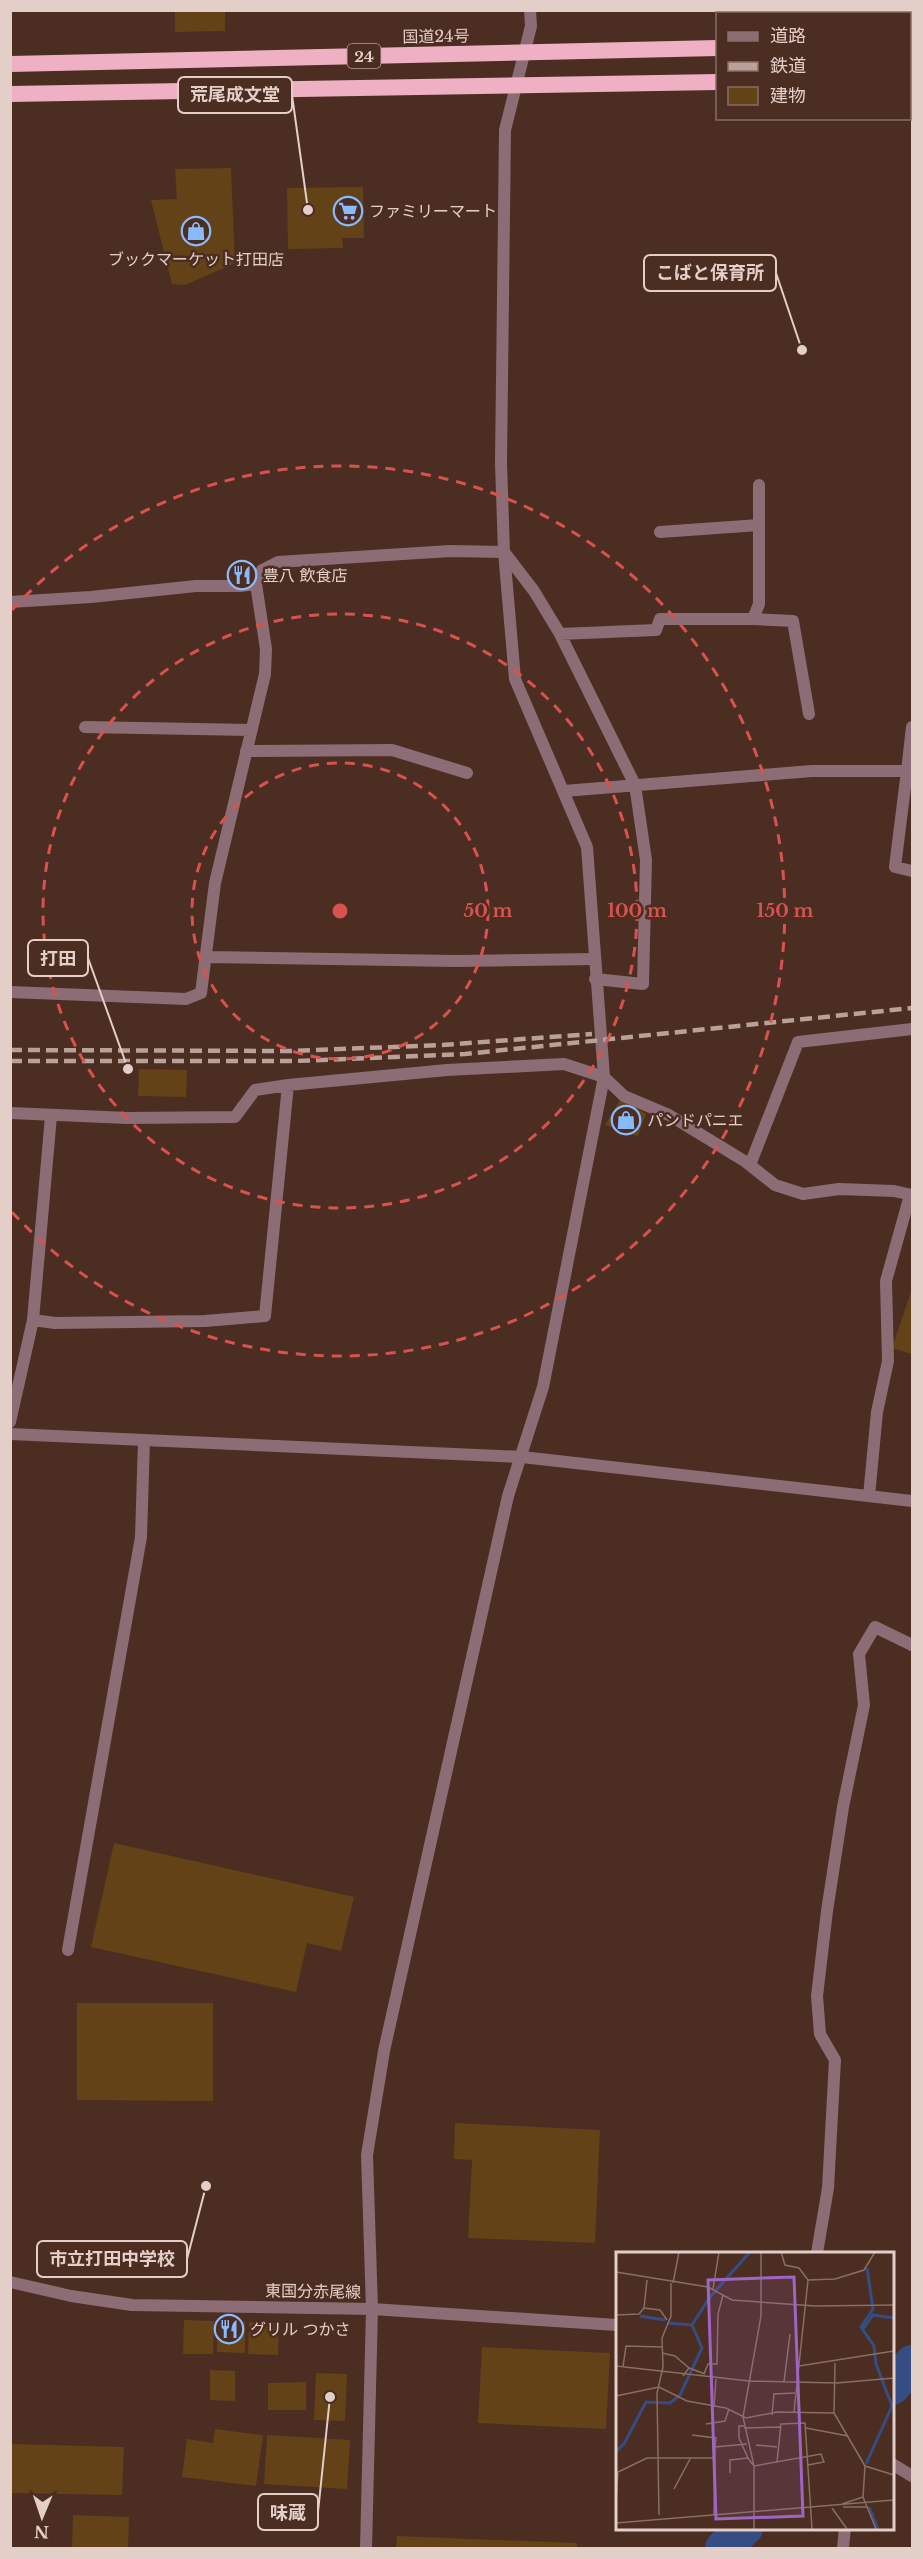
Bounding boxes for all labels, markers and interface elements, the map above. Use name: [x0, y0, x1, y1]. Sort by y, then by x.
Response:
legend: [716, 12, 911, 120]
street label: 国道24号: [402, 25, 470, 47]
text: 道路: [770, 25, 806, 47]
road number: 24: [348, 44, 380, 68]
text: 鉄道: [770, 55, 806, 77]
callout: 荒尾成文堂: [178, 77, 292, 113]
text: 荒尾成文堂: [190, 84, 280, 106]
text: 建物: [770, 85, 806, 107]
supermarket icon: ファミリーマート: [332, 195, 364, 227]
place label: ファミリーマート: [369, 201, 497, 221]
shop icon: ブックマーケット打田店: [180, 215, 212, 247]
place label: ブックマーケット打田店: [108, 249, 284, 269]
callout: こばと保育所: [644, 255, 776, 291]
text: こばと保育所: [656, 262, 764, 284]
restaurant icon: 豊八 飲食店: [226, 559, 258, 591]
place label: 豊八 飲食店: [263, 565, 348, 585]
text: 50 m: [464, 900, 513, 922]
text: 100 m: [607, 900, 667, 922]
text: 150 m: [757, 900, 814, 922]
centre of rings: [330, 901, 350, 921]
callout: 打田: [28, 940, 88, 976]
text: 打田: [40, 948, 76, 970]
shop icon: パンドパニエ: [610, 1104, 642, 1136]
place label: パンドパニエ: [647, 1110, 744, 1130]
callout: 市立打田中学校: [37, 2241, 187, 2277]
text: 市立打田中学校: [49, 2248, 175, 2270]
inset map: [616, 2252, 893, 2529]
street label: 東国分赤尾線: [265, 2280, 361, 2302]
restaurant icon: グリル つかさ: [213, 2313, 245, 2345]
place label: グリル つかさ: [250, 2319, 351, 2339]
north arrow: [12, 2487, 72, 2547]
callout: 味蔵: [258, 2494, 318, 2530]
text: 味蔵: [270, 2502, 306, 2524]
text: N: [34, 2522, 49, 2542]

